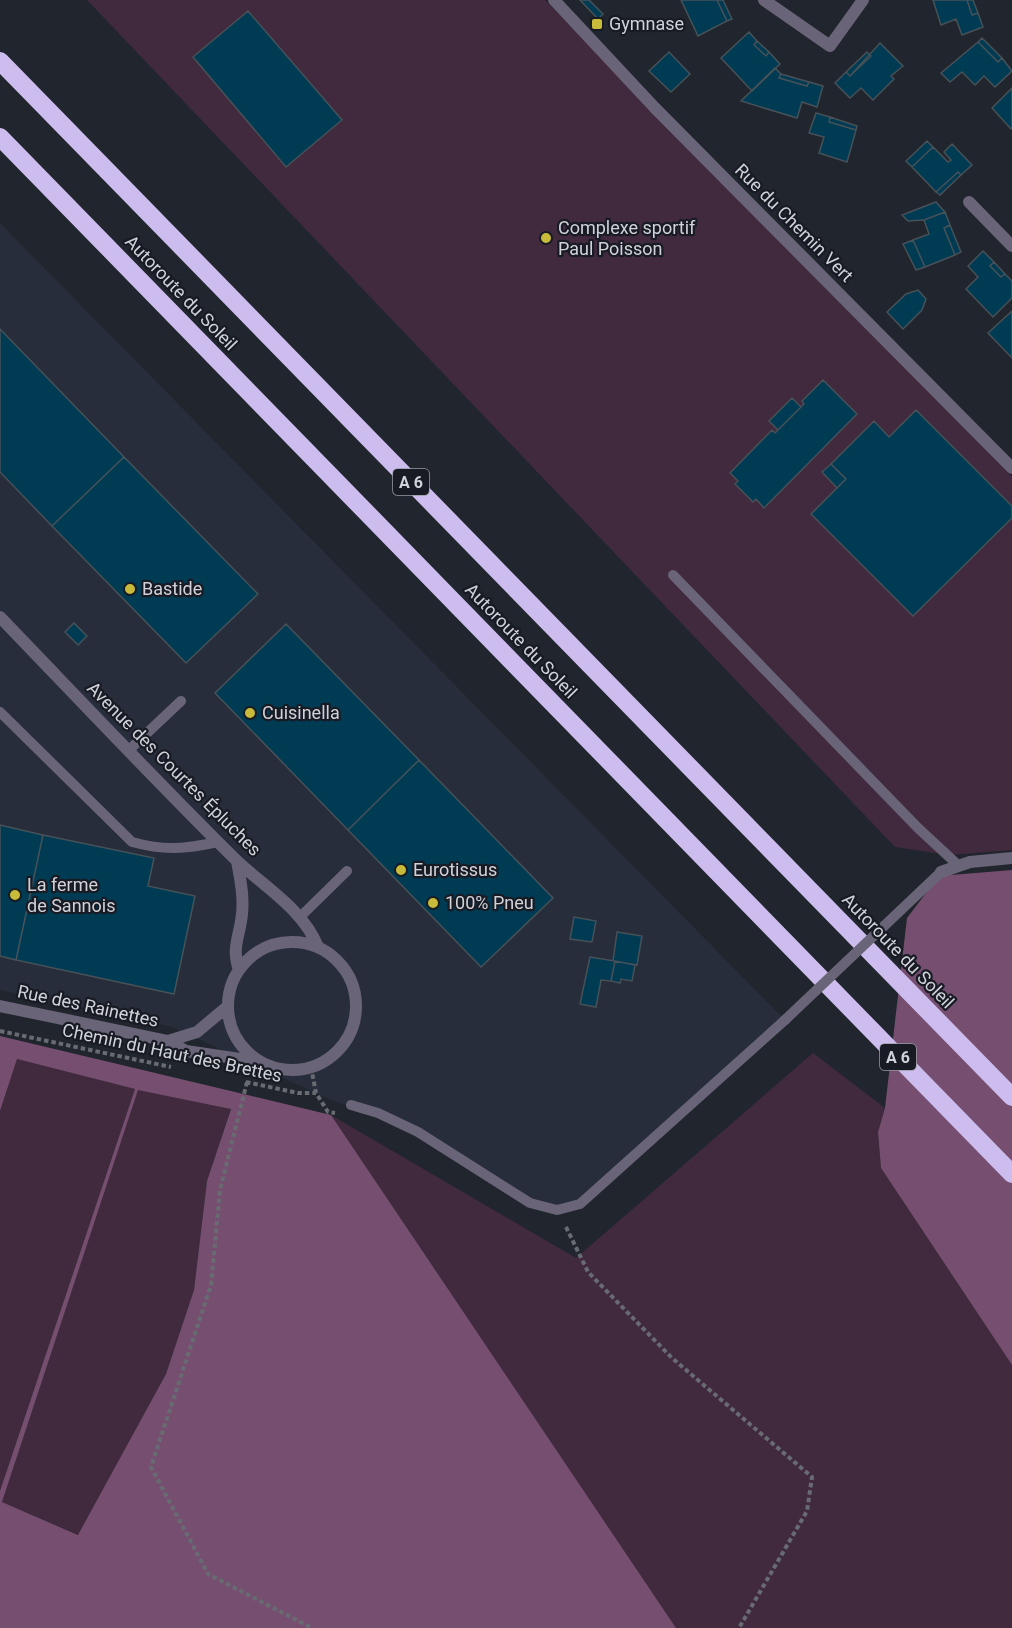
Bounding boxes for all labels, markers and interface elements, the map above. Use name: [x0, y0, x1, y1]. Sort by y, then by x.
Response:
place label: Gymnase: [609, 13, 684, 34]
marker: Gymnase: [590, 17, 604, 31]
street label: Rue du Chemin Vert: [731, 159, 858, 286]
place label: Complexe sportif Paul Poisson: [558, 217, 696, 259]
street label: Autoroute du Soleil: [121, 231, 242, 355]
marker: Complexe sportif Paul Poisson: [539, 231, 553, 245]
road number: A 6: [393, 469, 429, 495]
place label: Bastide: [142, 578, 202, 599]
street label: Autoroute du Soleil: [461, 579, 582, 703]
marker: Bastide: [123, 582, 137, 596]
street label: Avenue des Courtes Épluches: [83, 677, 266, 860]
place label: Cuisinella: [262, 702, 340, 723]
marker: Cuisinella: [243, 706, 257, 720]
place label: Eurotissus: [413, 859, 497, 880]
marker: Eurotissus: [394, 863, 408, 877]
place label: La ferme de Sannois: [27, 874, 115, 916]
marker: La ferme de Sannois: [8, 888, 22, 902]
street label: Autoroute du Soleil: [838, 889, 959, 1013]
place label: 100% Pneu: [445, 892, 534, 913]
marker: 100% Pneu: [426, 896, 440, 910]
street label: Rue des Rainettes: [16, 980, 161, 1031]
street label: Chemin du Haut des Brettes: [60, 1019, 284, 1086]
road number: A 6: [880, 1044, 916, 1070]

